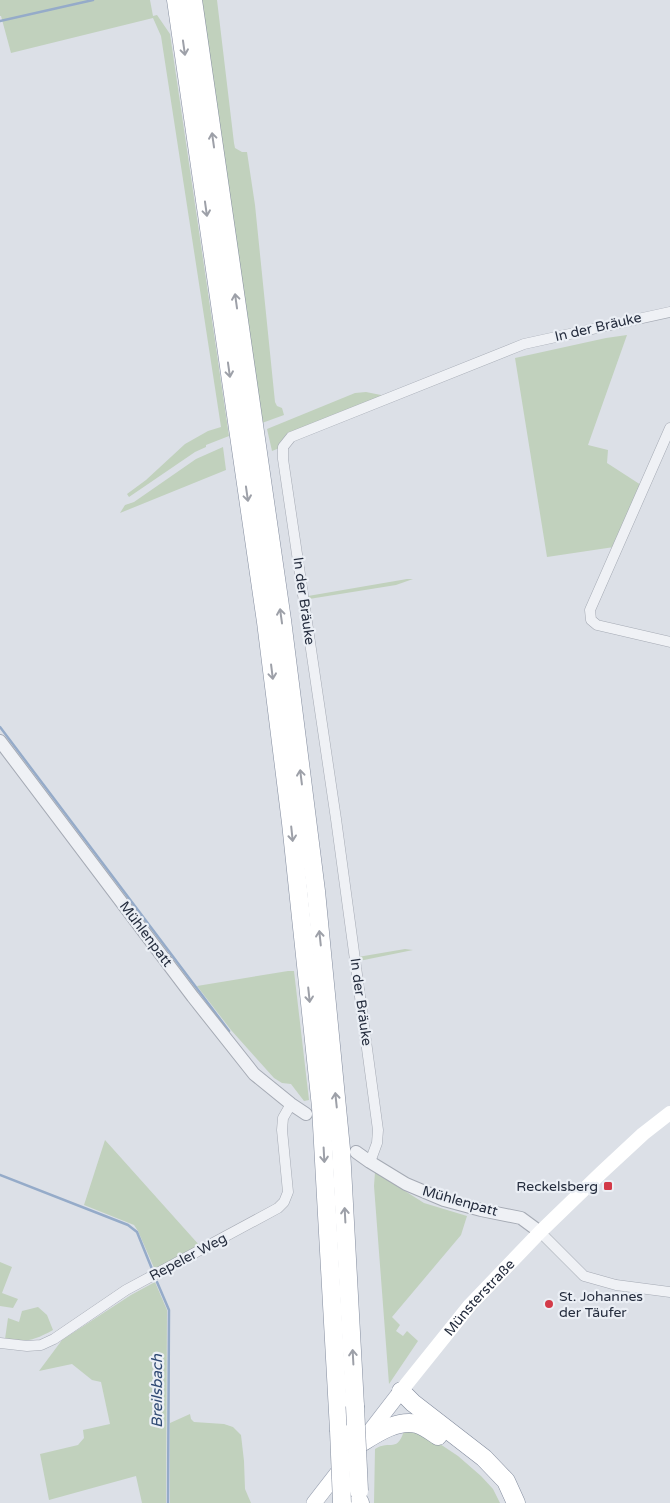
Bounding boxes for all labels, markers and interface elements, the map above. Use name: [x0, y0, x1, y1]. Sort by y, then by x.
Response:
one-way arrow: [179, 40, 189, 56]
one-way arrow: [208, 132, 218, 148]
one-way arrow: [201, 201, 211, 217]
one-way arrow: [231, 293, 241, 309]
street label: In der Bräuke: [553, 309, 643, 345]
one-way arrow: [224, 362, 234, 378]
one-way arrow: [242, 486, 252, 502]
street label: In der Bräuke: [289, 556, 319, 646]
one-way arrow: [276, 608, 286, 624]
one-way arrow: [267, 664, 277, 680]
one-way arrow: [296, 769, 306, 785]
one-way arrow: [287, 825, 297, 841]
street label: Mühlenpatt: [116, 898, 177, 971]
one-way arrow: [315, 931, 325, 947]
street label: In der Bräuke: [346, 957, 376, 1047]
one-way arrow: [305, 987, 314, 1003]
one-way arrow: [332, 1092, 341, 1108]
one-way arrow: [320, 1147, 329, 1163]
place label: Reckelsberg: [516, 1178, 598, 1195]
marker: Reckelsberg: [602, 1180, 614, 1192]
street label: Mühlenpatt: [420, 1182, 500, 1220]
one-way arrow: [341, 1208, 350, 1224]
street label: Repeler Weg: [146, 1229, 230, 1285]
street label: Münsterstraße: [440, 1255, 518, 1339]
place label: St. Johannes der Täufer: [559, 1288, 643, 1321]
marker: St. Johannes der Täufer: [543, 1298, 555, 1310]
one-way arrow: [348, 1349, 357, 1365]
water label: Breilsbach: [148, 1353, 166, 1428]

